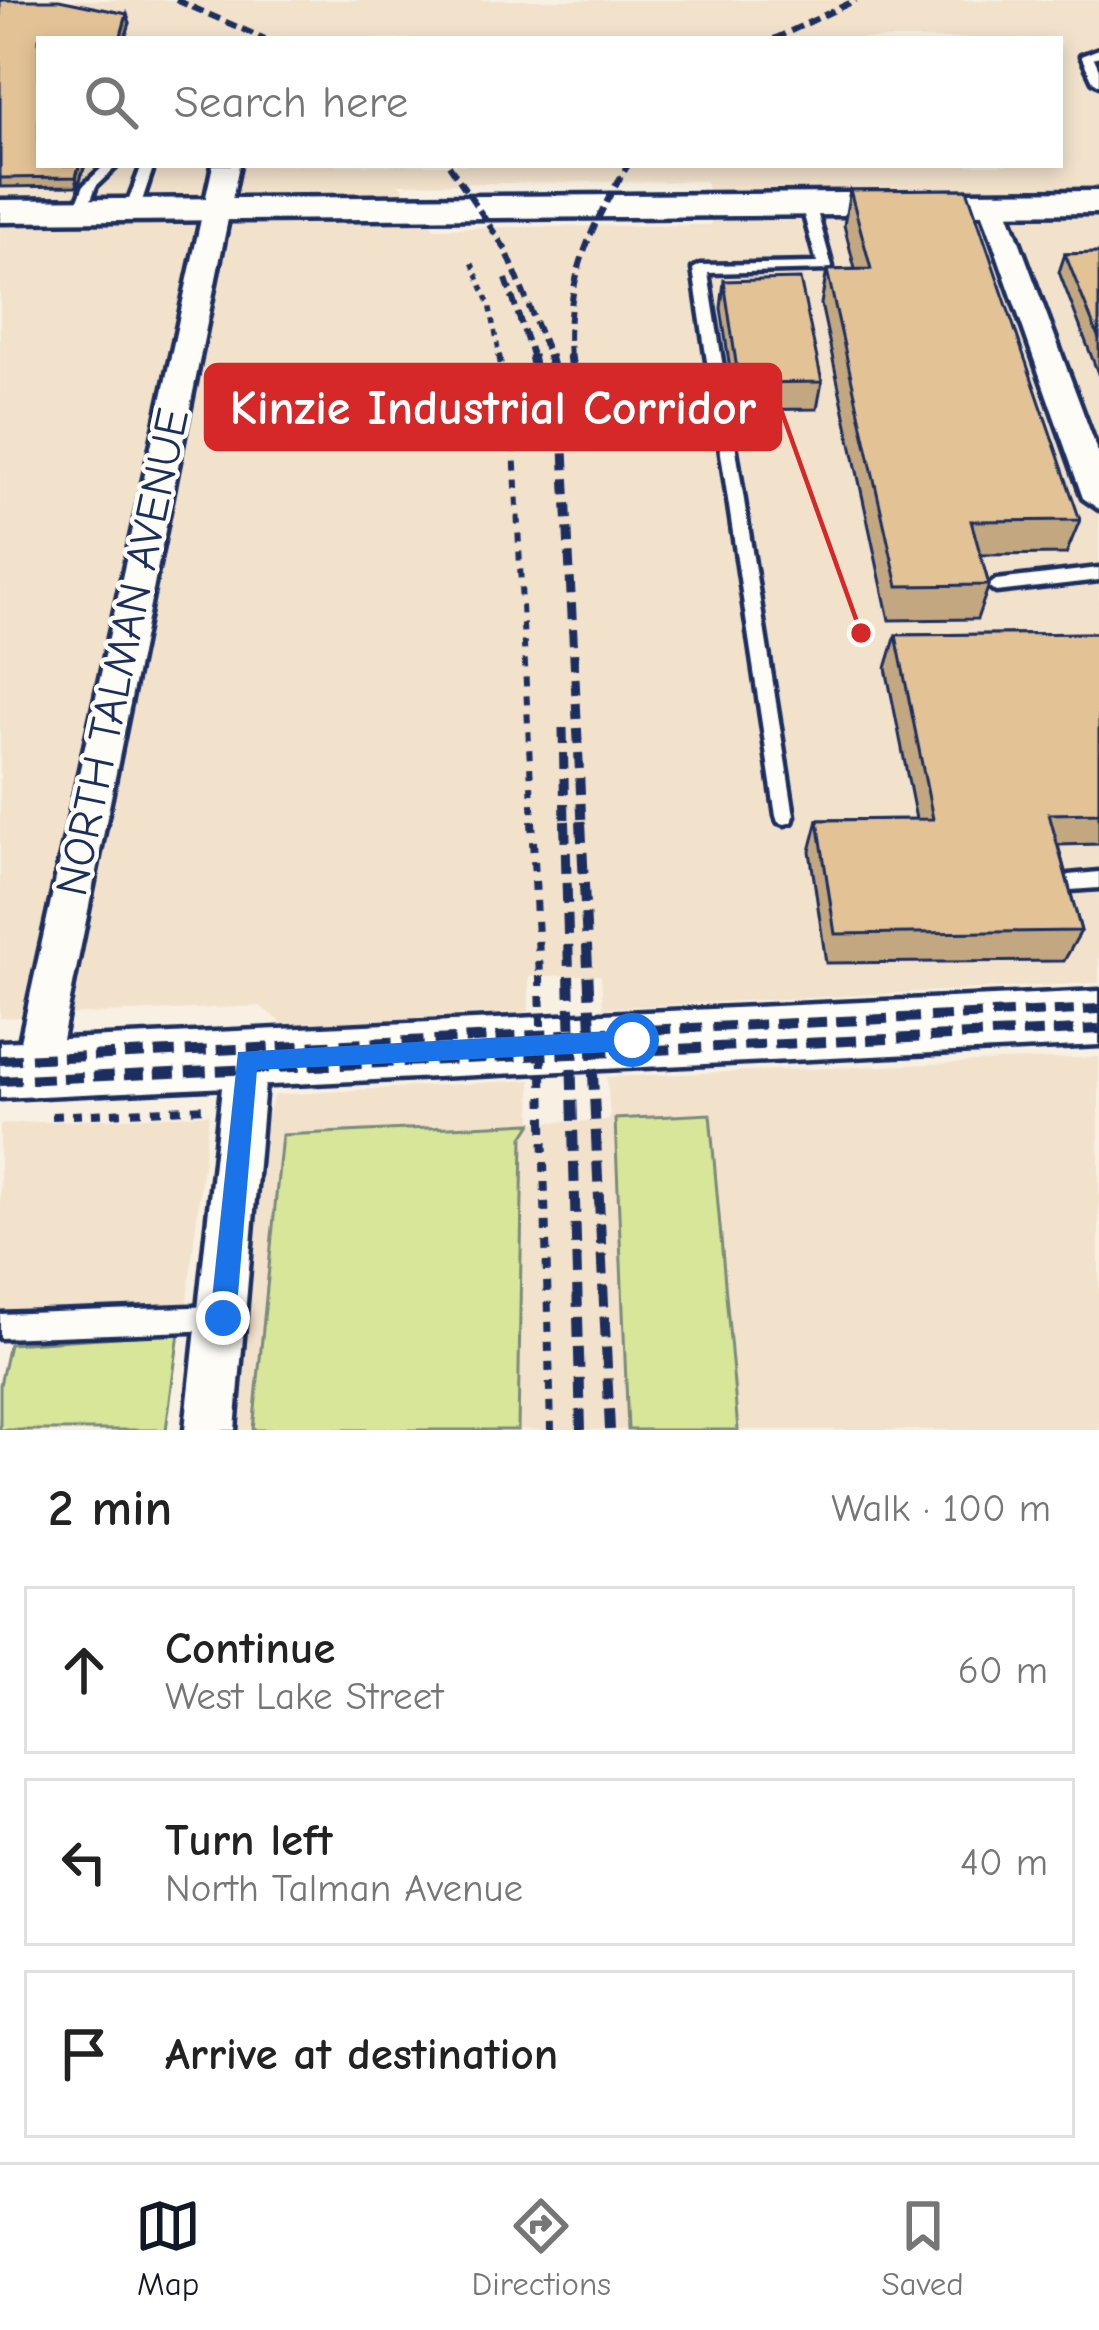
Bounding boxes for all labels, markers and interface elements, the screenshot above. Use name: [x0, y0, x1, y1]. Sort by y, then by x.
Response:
search box: [36, 36, 1063, 168]
icon: search: [78, 69, 144, 135]
text: Search here: [174, 76, 408, 128]
callout: Kinzie Industrial Corridor: [206, 365, 780, 449]
text: Kinzie Industrial Corridor: [230, 381, 757, 436]
street label: NORTH TALMAN AVENUE: [45, 404, 199, 900]
route start: [605, 1013, 659, 1067]
route end: [196, 1291, 250, 1345]
text: 2 min: [48, 1479, 172, 1538]
text: Walk · 100 m: [831, 1486, 1051, 1531]
text: Continue: [165, 1622, 335, 1674]
icon: ahead: [51, 1637, 117, 1703]
text: 60 m: [958, 1648, 1048, 1693]
text: West Lake Street: [165, 1674, 443, 1719]
text: Turn left: [165, 1814, 332, 1866]
icon: left: [51, 1829, 117, 1895]
text: 40 m: [960, 1840, 1048, 1885]
text: North Talman Avenue: [165, 1866, 523, 1911]
icon: arrive: [51, 2021, 117, 2087]
text: Arrive at destination: [165, 2028, 558, 2080]
tab: Map: [135, 2193, 201, 2303]
tab: Directions: [472, 2193, 611, 2303]
tab: Saved: [881, 2193, 964, 2303]

